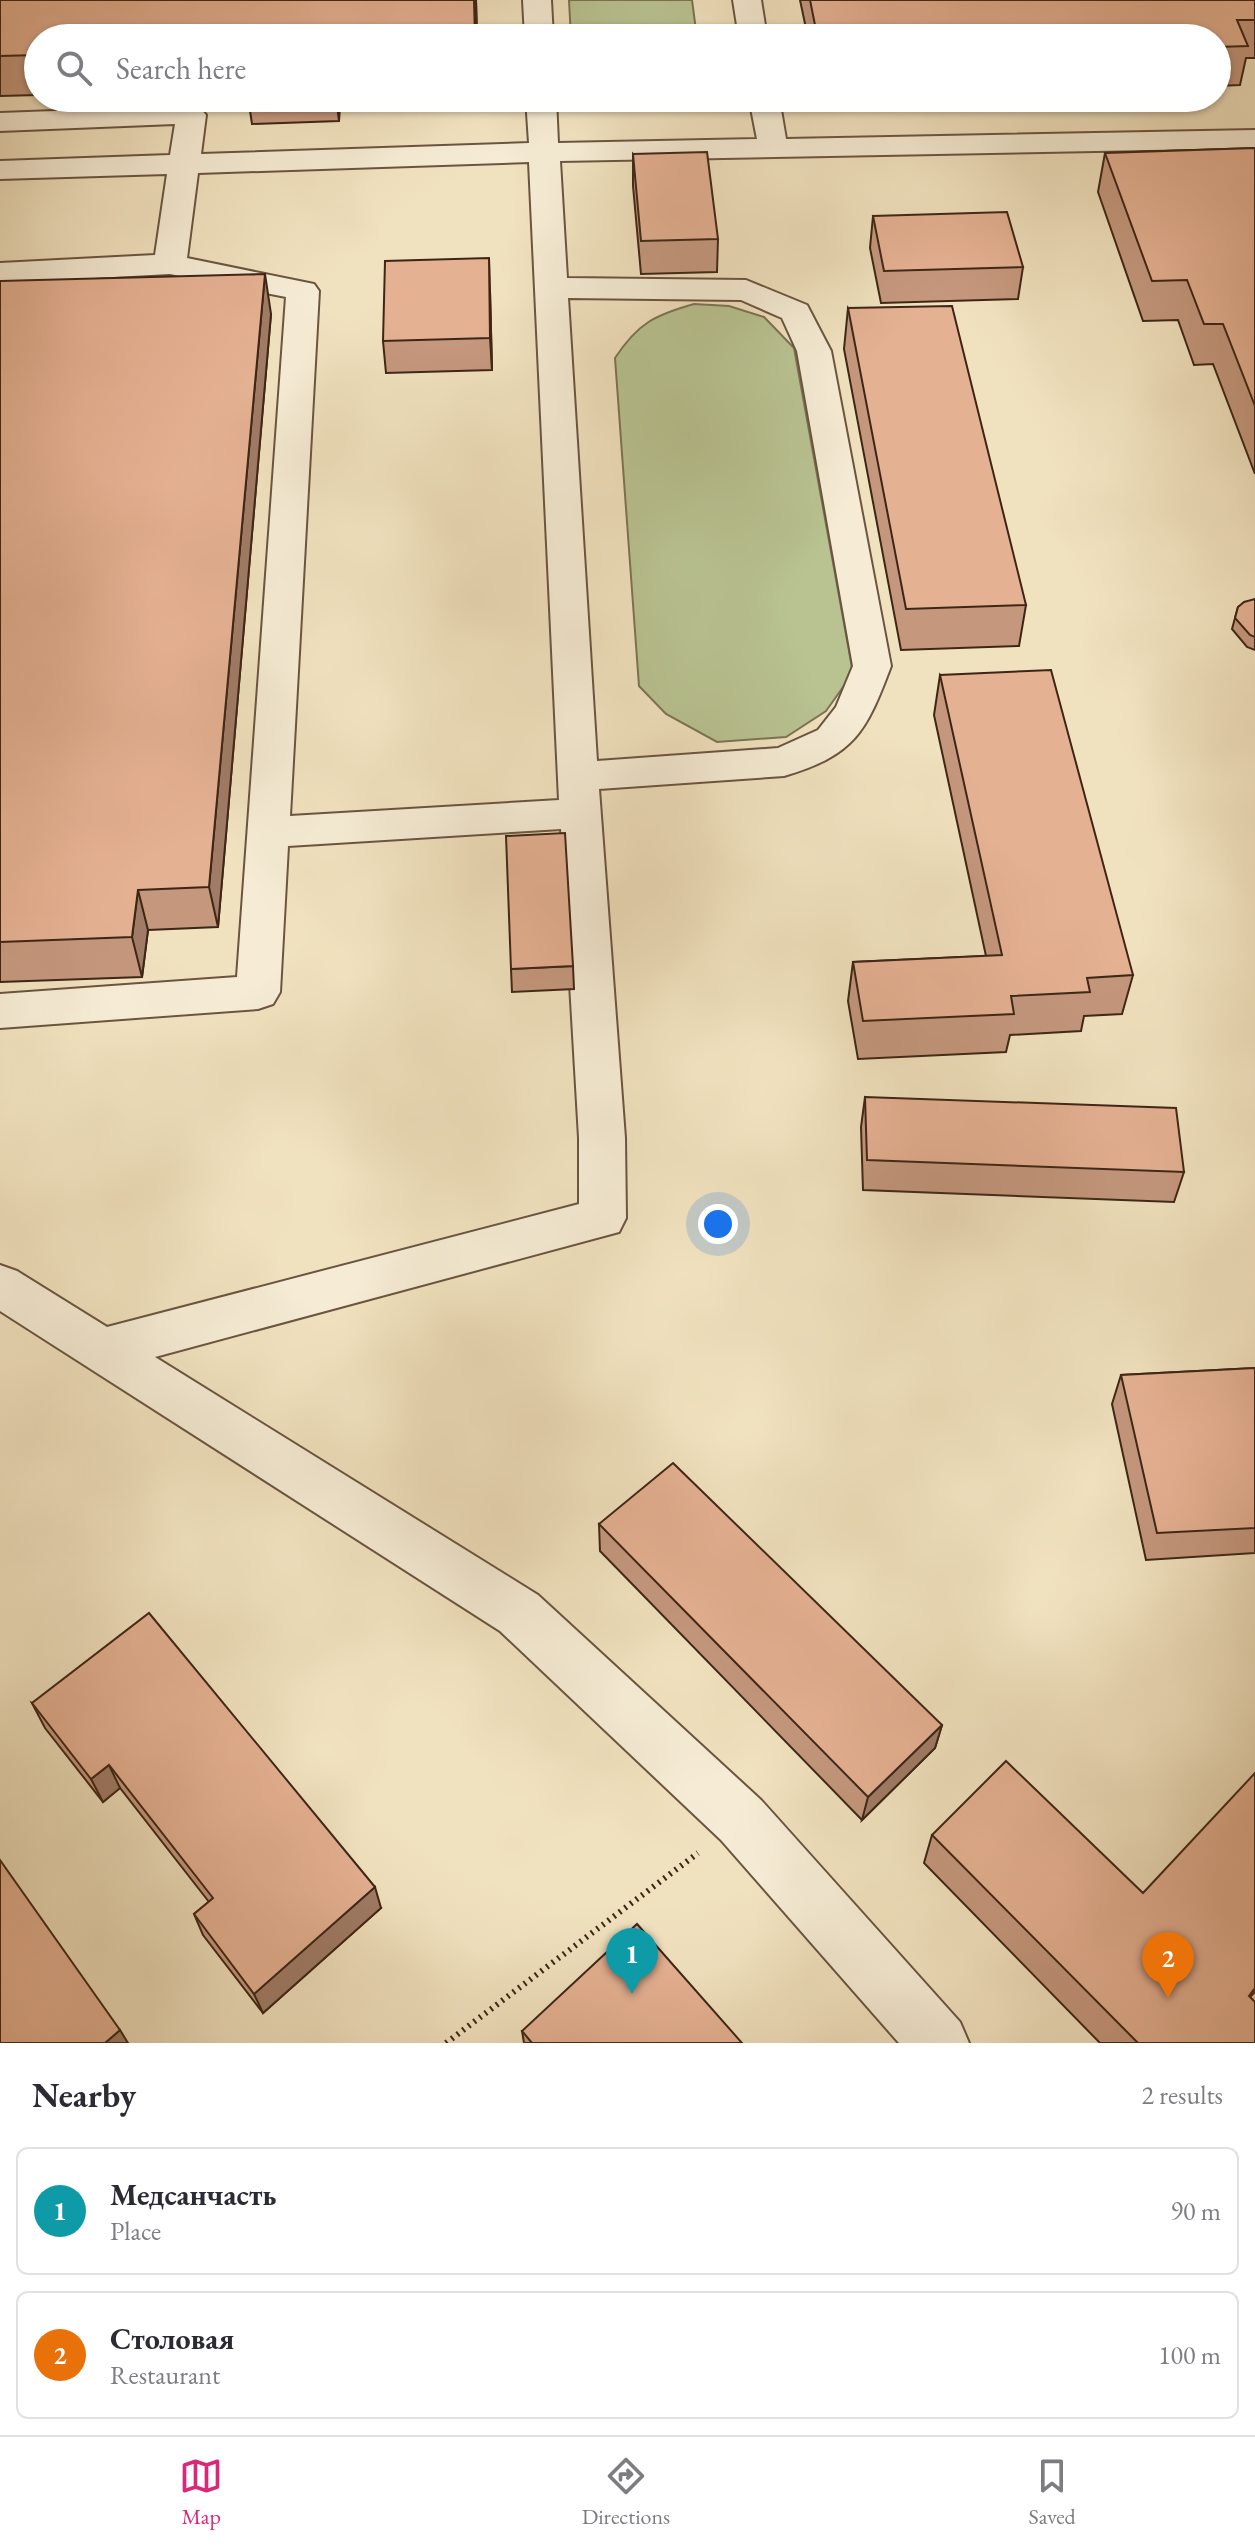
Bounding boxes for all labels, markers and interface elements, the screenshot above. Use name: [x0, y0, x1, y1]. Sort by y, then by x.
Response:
search box: [24, 24, 1231, 112]
icon: search: [52, 46, 96, 90]
text: Search here: [116, 49, 246, 88]
your location: [698, 1204, 738, 1244]
pin: 1: [606, 1928, 658, 1994]
pin: 2: [1142, 1932, 1194, 1998]
text: Nearby: [32, 2073, 136, 2117]
text: 2 results: [1142, 2078, 1223, 2112]
text: Медсанчасть: [110, 2175, 276, 2214]
text: 1: [53, 2194, 67, 2228]
text: 90 m: [1171, 2194, 1221, 2228]
text: Place: [110, 2214, 161, 2248]
text: Столовая: [110, 2319, 234, 2358]
text: 2: [53, 2338, 67, 2372]
text: 100 m: [1158, 2338, 1221, 2372]
text: Restaurant: [110, 2358, 220, 2392]
tab: Map: [179, 2454, 223, 2531]
tab: Directions: [582, 2454, 670, 2531]
tab: Saved: [1029, 2454, 1076, 2531]

